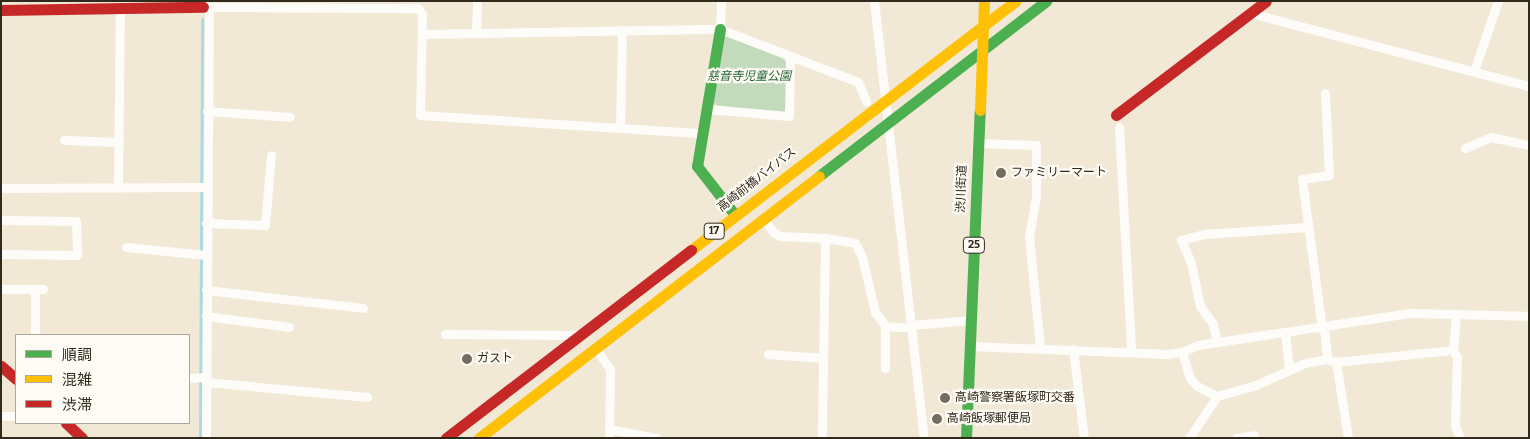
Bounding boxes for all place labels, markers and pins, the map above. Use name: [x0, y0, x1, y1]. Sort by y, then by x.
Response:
place label: ファミリーマート: [1011, 166, 1107, 180]
marker: ファミリーマート: [995, 167, 1007, 179]
place label: ガスト: [477, 352, 513, 366]
marker: ガスト: [461, 353, 473, 365]
place label: 高崎警察署飯塚町交番: [955, 391, 1075, 405]
marker: 高崎警察署飯塚町交番: [939, 392, 951, 404]
place label: 高崎飯塚郵便局: [947, 412, 1031, 426]
marker: 高崎飯塚郵便局: [931, 413, 943, 425]

